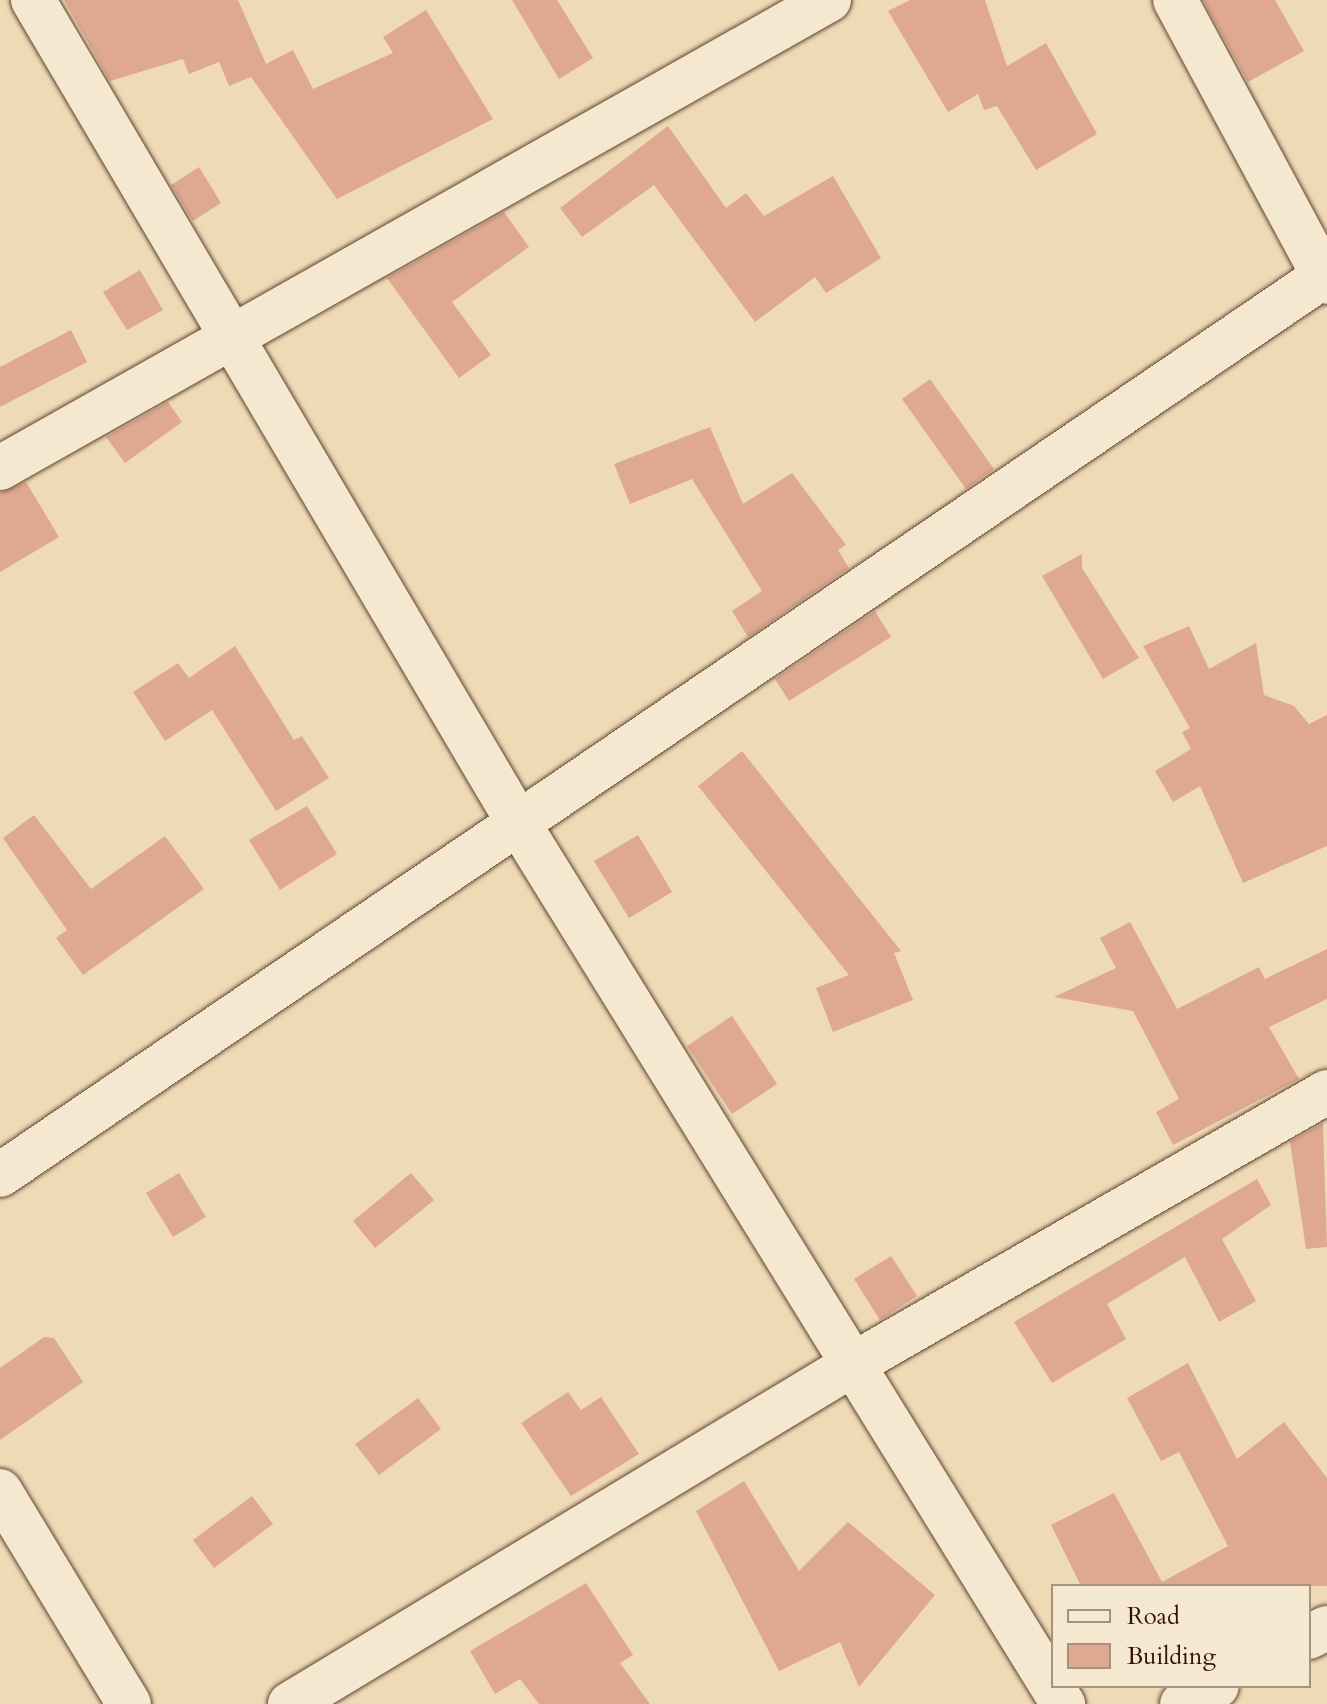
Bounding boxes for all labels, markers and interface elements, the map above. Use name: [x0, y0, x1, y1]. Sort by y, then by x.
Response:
legend: [1051, 1584, 1311, 1688]
text: Road: [1127, 1600, 1180, 1633]
text: Building: [1127, 1640, 1216, 1673]

